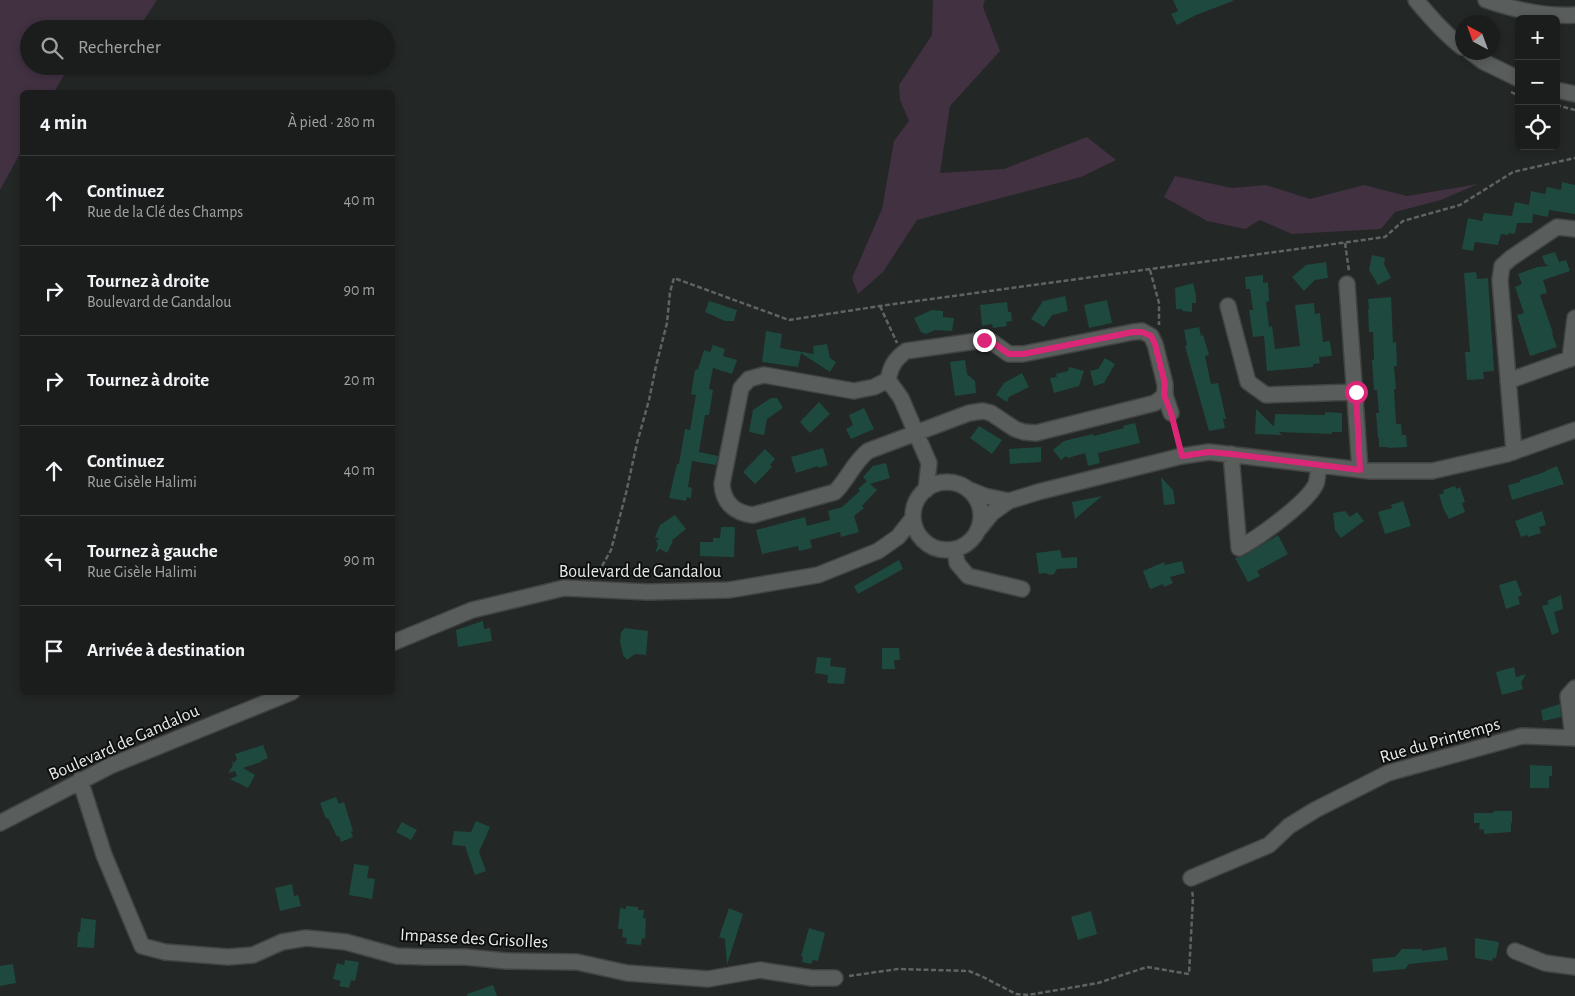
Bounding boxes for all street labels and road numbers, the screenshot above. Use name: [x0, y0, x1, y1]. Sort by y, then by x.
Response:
street label: Boulevard de Gandalou: [559, 563, 721, 581]
street label: Boulevard de Gandalou: [46, 702, 202, 784]
street label: Rue du Printemps: [1378, 715, 1502, 767]
street label: Impasse des Grisolles: [399, 926, 549, 952]

